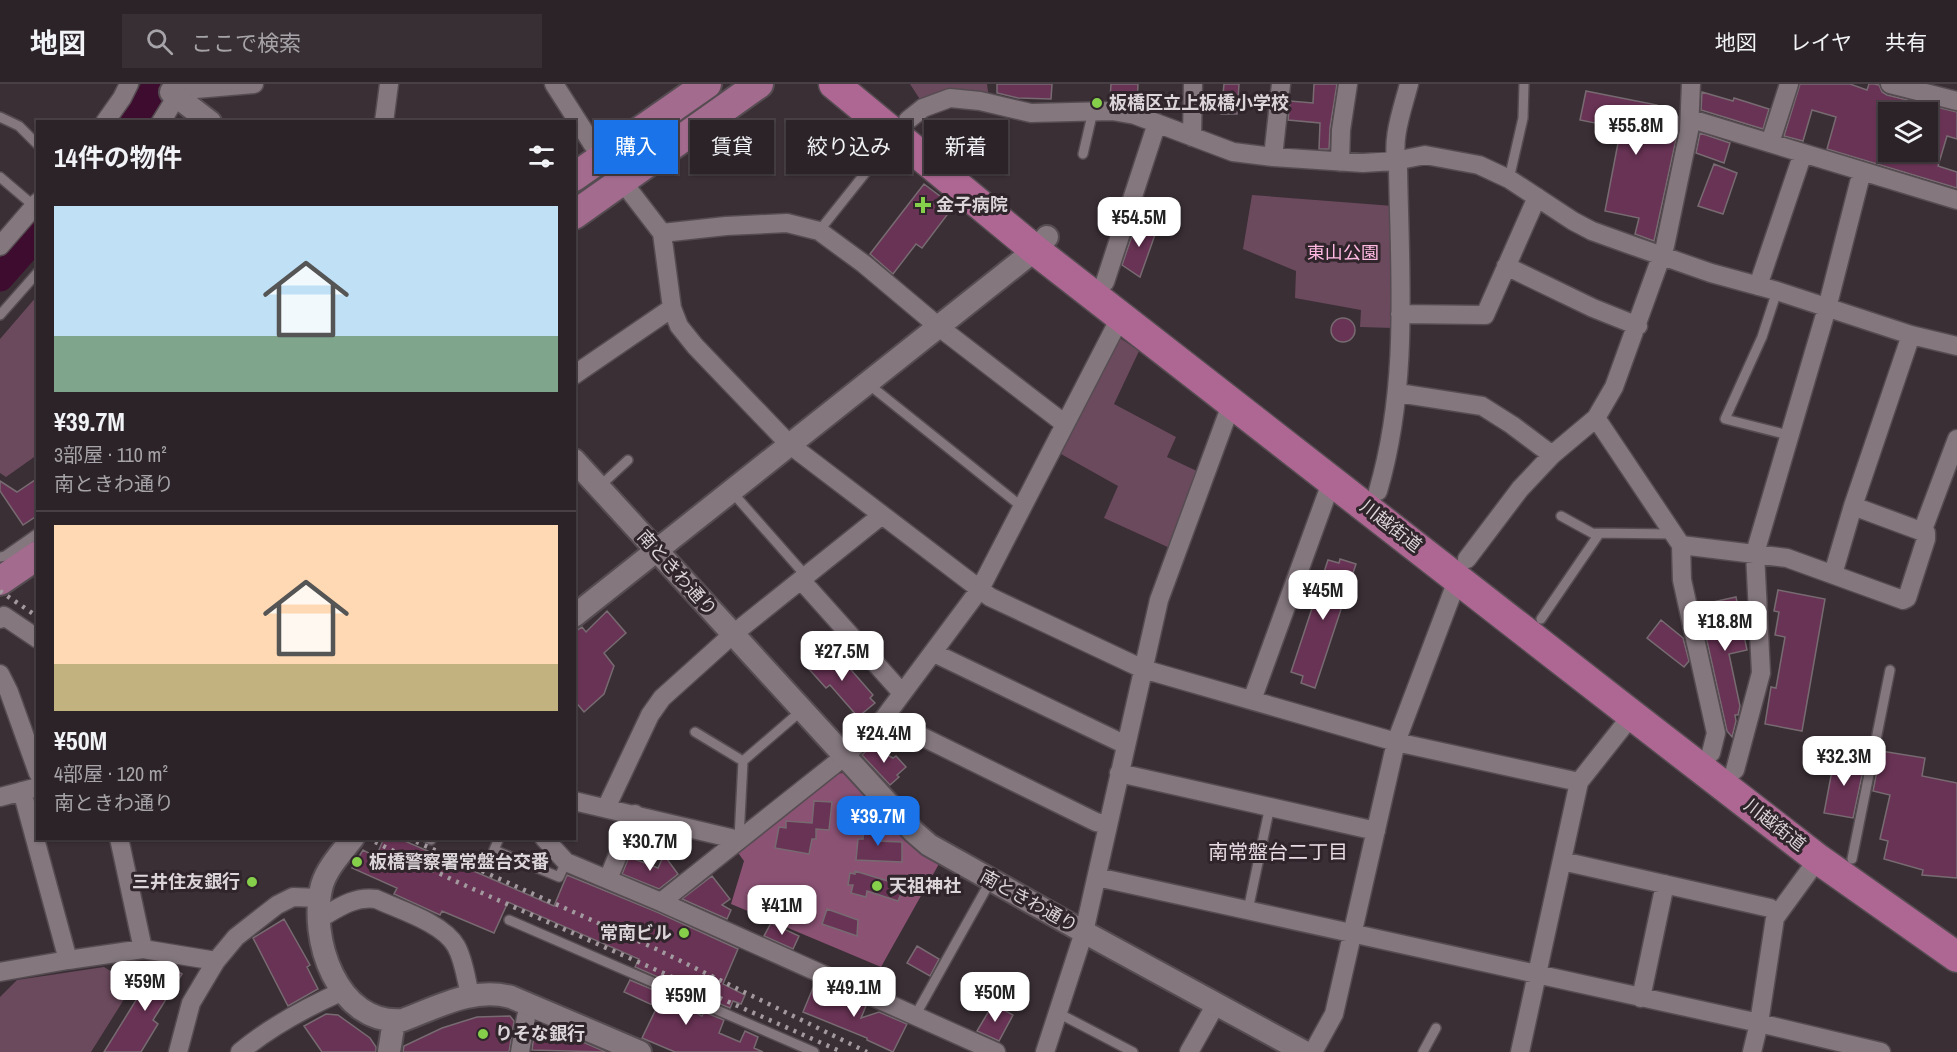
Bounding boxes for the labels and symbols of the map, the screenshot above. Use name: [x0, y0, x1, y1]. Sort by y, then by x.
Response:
place label: 板橋区立上板橋小学校: [1109, 90, 1289, 115]
marker: 板橋区立上板橋小学校: [1090, 96, 1104, 110]
pin: ¥55.8M: [1587, 105, 1685, 156]
place label: 金子病院: [936, 192, 1008, 217]
marker: 金子病院: [914, 196, 932, 214]
pin: ¥54.5M: [1090, 197, 1188, 248]
park label: 東山公園: [1307, 240, 1379, 265]
street label: 川越街道: [1355, 494, 1427, 558]
street label: 南ときわ通り: [632, 524, 723, 621]
pin: ¥45M: [1287, 570, 1359, 621]
pin: ¥18.8M: [1676, 601, 1774, 652]
pin: ¥27.5M: [793, 631, 891, 682]
pin: ¥24.4M: [835, 713, 933, 764]
pin: ¥32.3M: [1795, 736, 1893, 787]
street label: 川越街道: [1739, 793, 1811, 857]
pin: ¥39.7M: [829, 796, 927, 847]
pin: ¥30.7M: [601, 821, 699, 872]
district label: 南常盤台二丁目: [1208, 838, 1348, 865]
place label: 板橋警察署常盤台交番: [369, 849, 549, 874]
marker: 板橋警察署常盤台交番: [350, 855, 364, 869]
street label: 南ときわ通り: [976, 863, 1083, 938]
place label: 三井住友銀行: [132, 869, 240, 894]
place label: 天祖神社: [889, 873, 961, 898]
marker: 三井住友銀行: [245, 875, 259, 889]
marker: 天祖神社: [870, 879, 884, 893]
pin: ¥41M: [746, 885, 818, 936]
place label: 常南ビル: [600, 920, 672, 945]
marker: 常南ビル: [677, 926, 691, 940]
pin: ¥59M: [109, 961, 181, 1012]
pin: ¥49.1M: [805, 967, 903, 1018]
pin: ¥50M: [959, 972, 1031, 1023]
pin: ¥59M: [650, 975, 722, 1026]
place label: りそな銀行: [495, 1021, 585, 1046]
marker: りそな銀行: [476, 1027, 490, 1041]

